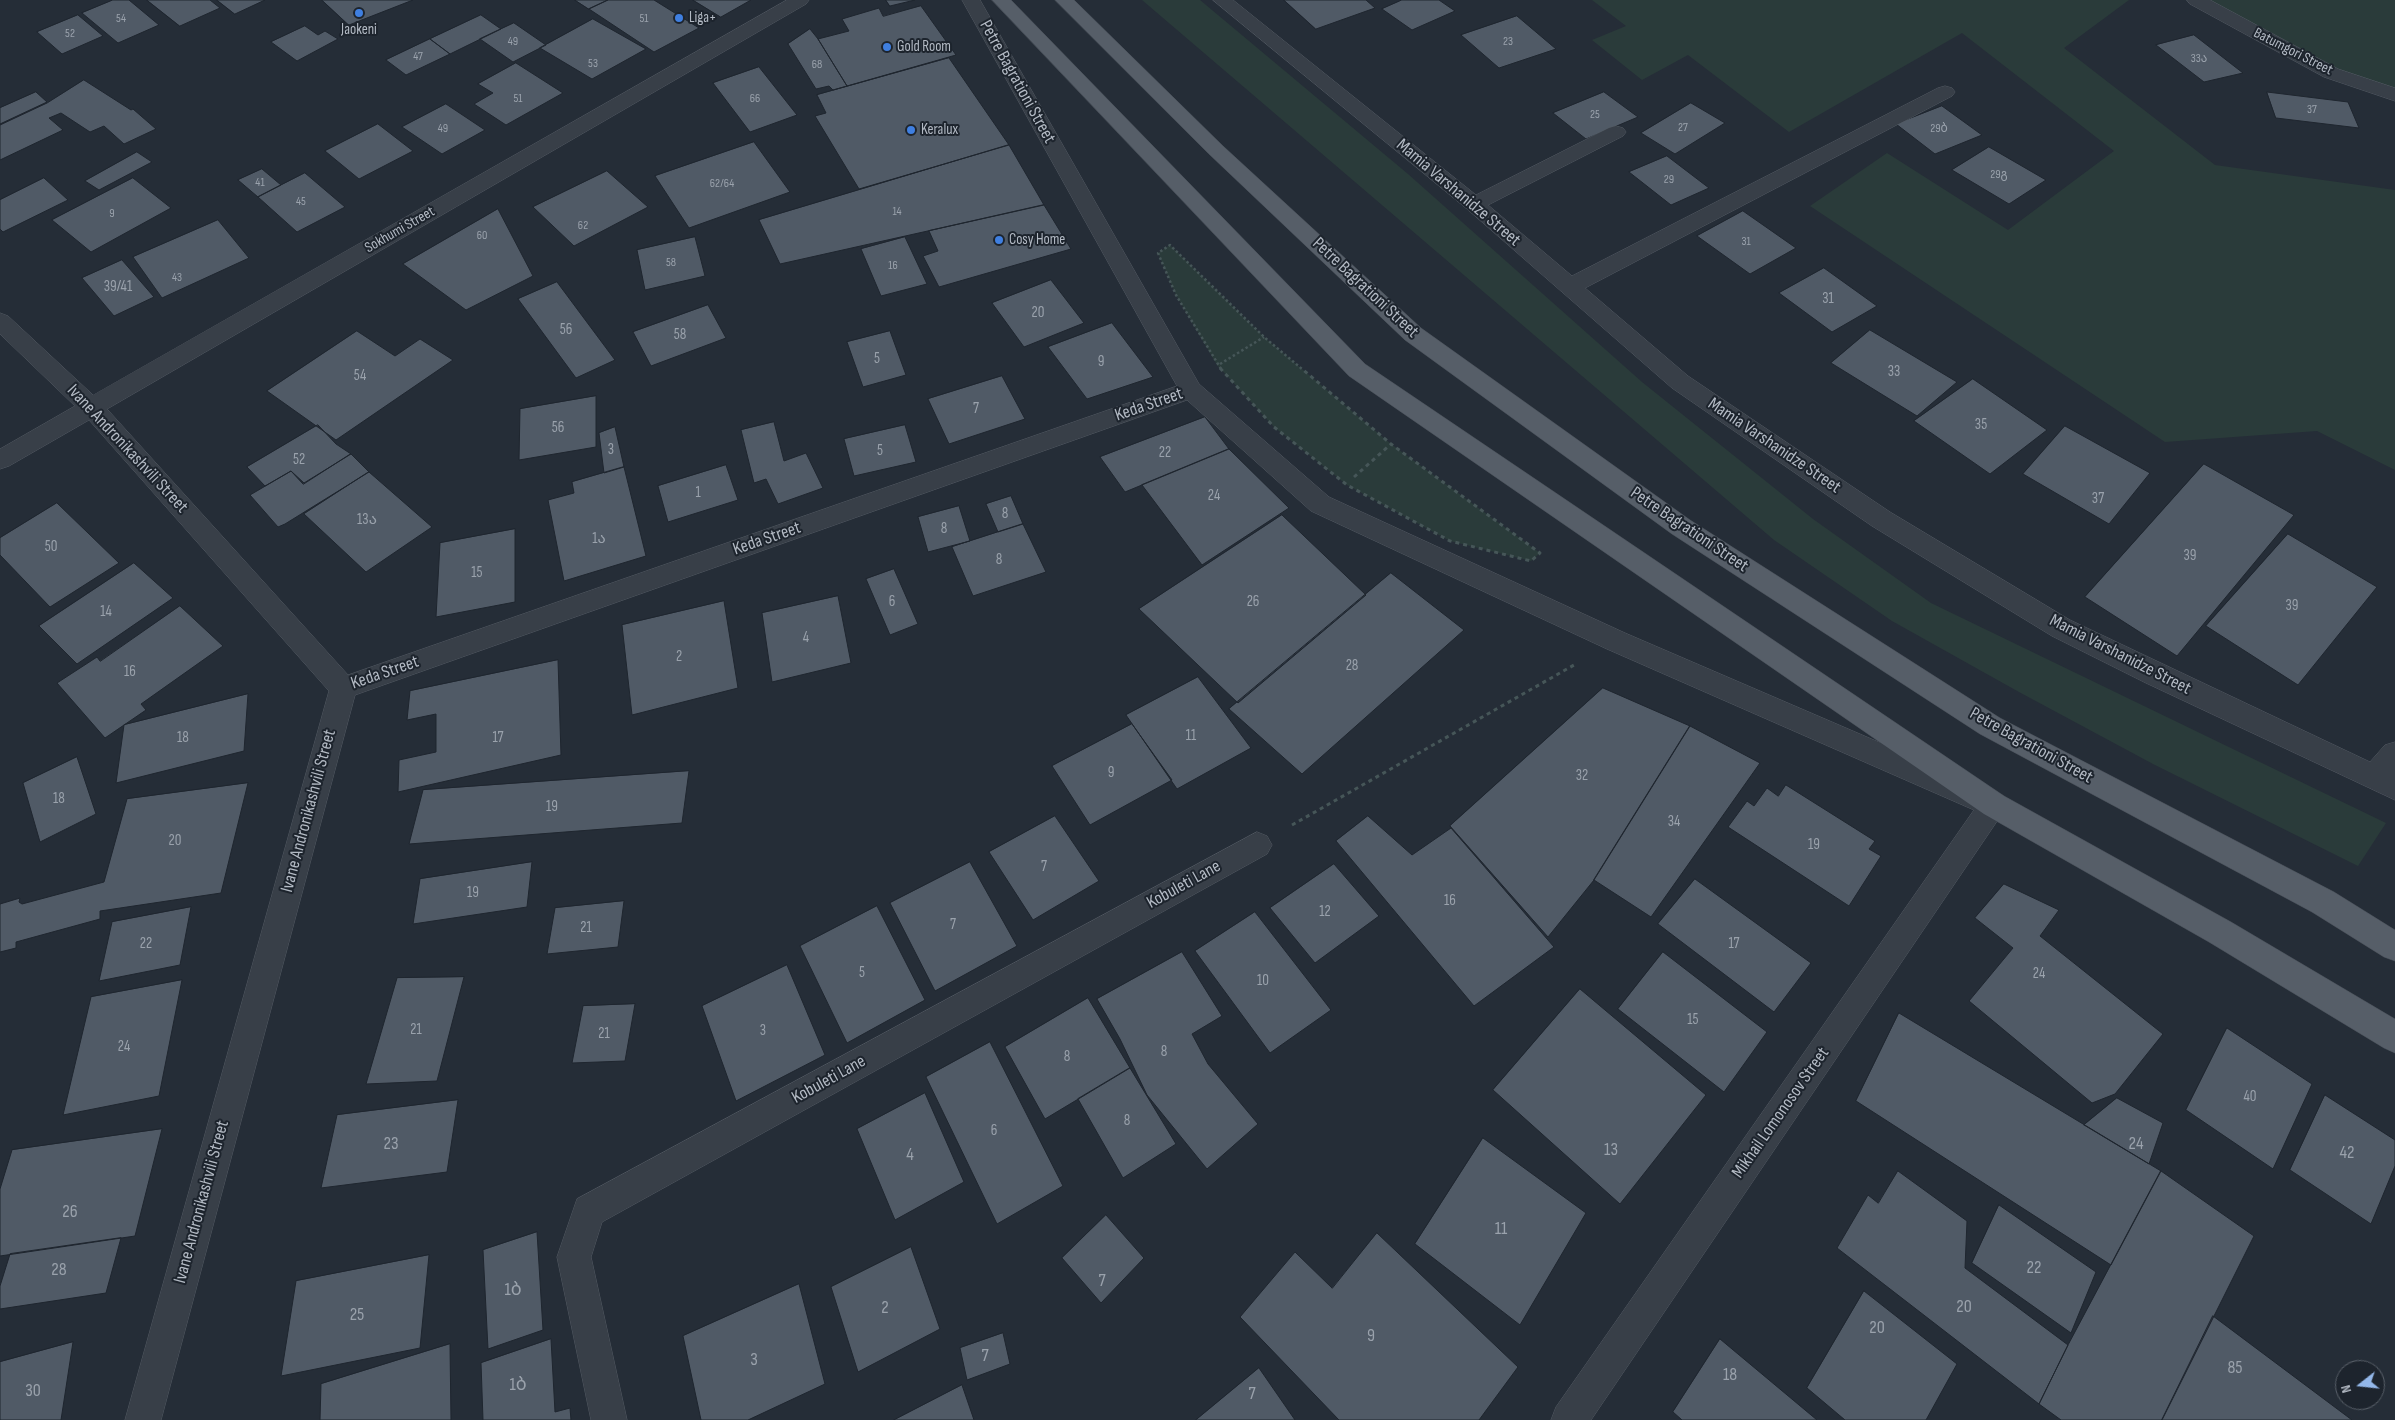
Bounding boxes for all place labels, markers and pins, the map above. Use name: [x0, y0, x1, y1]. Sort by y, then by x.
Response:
marker: Jaokeni: [353, 7, 365, 19]
place label: Liga+: [689, 9, 716, 27]
marker: Liga+: [673, 12, 685, 24]
place label: Jaokeni: [341, 21, 377, 39]
place label: Gold Room: [897, 38, 951, 56]
marker: Gold Room: [881, 41, 893, 53]
place label: Keralux: [921, 121, 958, 139]
marker: Keralux: [905, 124, 917, 136]
place label: Cosy Home: [1009, 231, 1065, 249]
marker: Cosy Home: [993, 234, 1005, 246]

